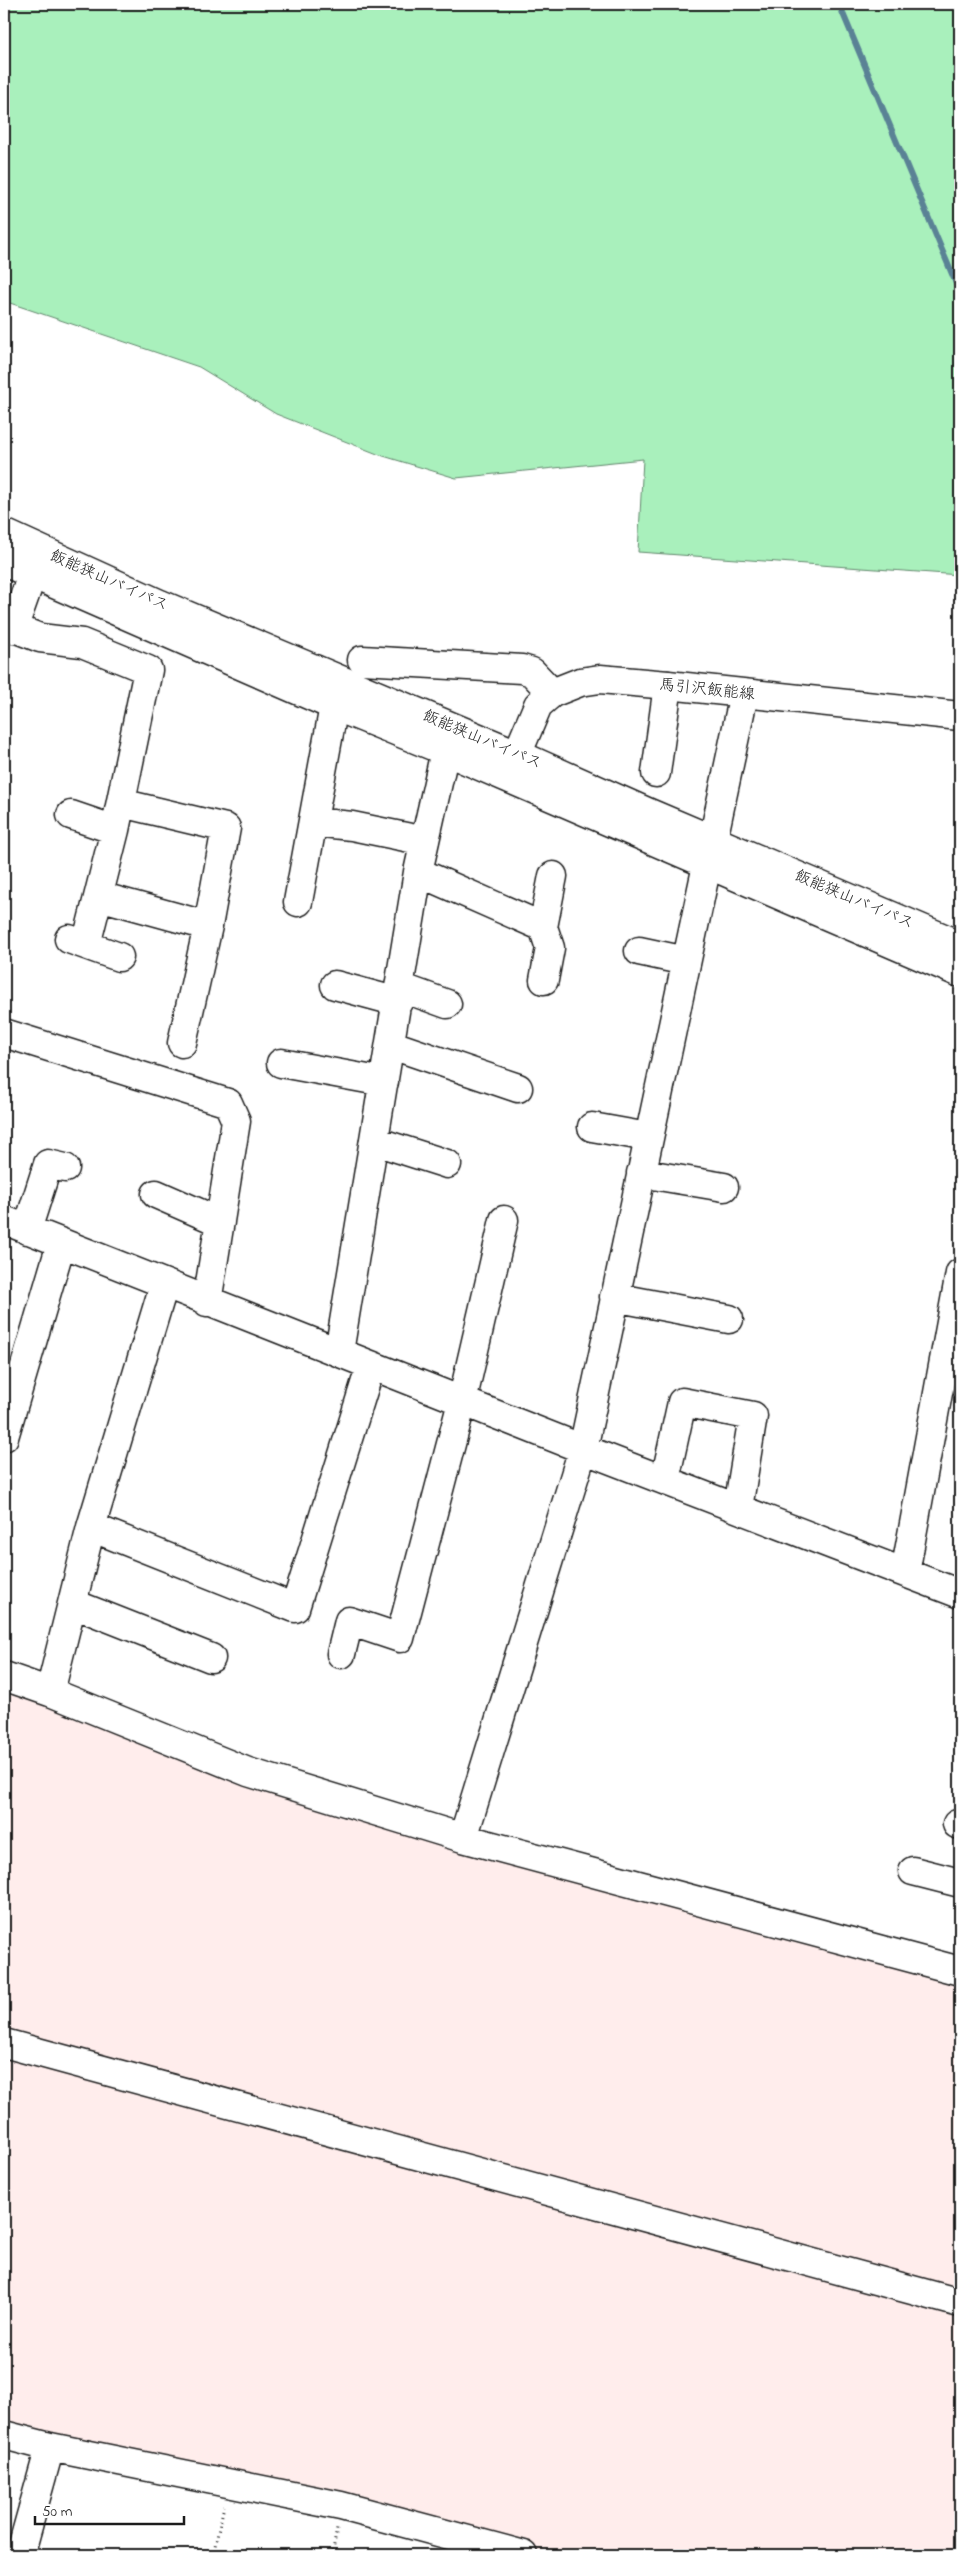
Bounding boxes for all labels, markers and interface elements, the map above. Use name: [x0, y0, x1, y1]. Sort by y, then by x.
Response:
street label: 飯能狭山バイパス: [46, 544, 172, 618]
street label: 馬引沢飯能線: [658, 673, 756, 707]
street label: 飯能狭山バイパス: [419, 704, 545, 776]
street label: 飯能狭山バイパス: [791, 864, 917, 936]
scale bar: [35, 2494, 184, 2526]
text: 50 m: [42, 2501, 73, 2523]

